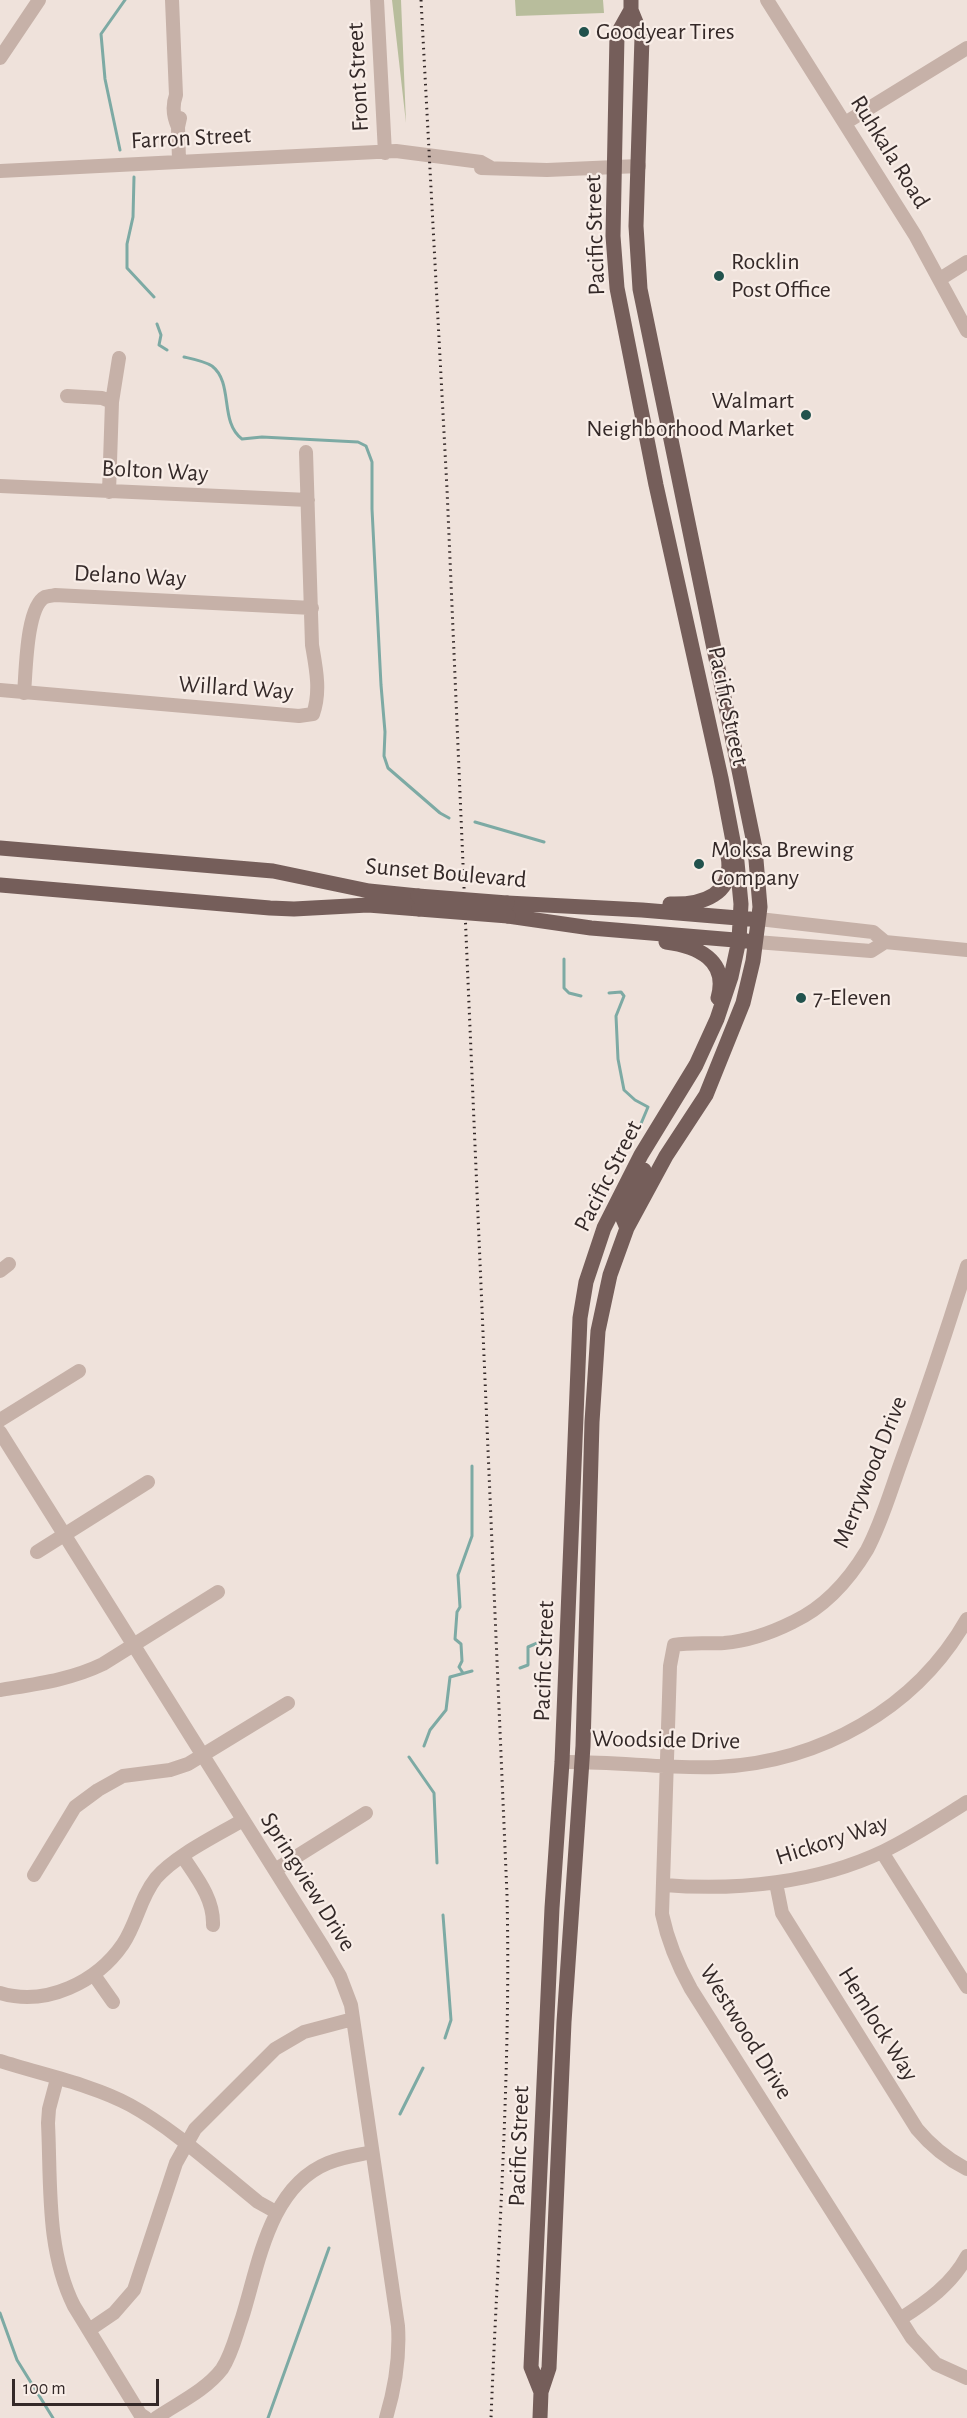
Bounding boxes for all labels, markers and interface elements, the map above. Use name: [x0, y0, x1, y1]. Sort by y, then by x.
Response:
place label: Goodyear Tires: [596, 18, 735, 46]
street label: Front Street: [341, 22, 375, 132]
marker: Goodyear Tires: [577, 25, 591, 39]
street label: Ruhkala Road: [844, 90, 936, 214]
street label: Farron Street: [130, 120, 252, 156]
street label: Pacific Street: [578, 174, 612, 296]
place label: Rocklin Post Office: [731, 248, 831, 304]
marker: Rocklin Post Office: [712, 269, 726, 283]
place label: Walmart Neighborhood Market: [586, 387, 794, 443]
marker: Walmart Neighborhood Market: [799, 408, 813, 422]
street label: Bolton Way: [101, 454, 209, 488]
street label: Delano Way: [73, 559, 187, 593]
street label: Pacific Street: [701, 644, 755, 768]
street label: Willard Way: [178, 670, 294, 706]
place label: Moksa Brewing Company: [711, 836, 854, 892]
street label: Sunset Boulevard: [364, 852, 528, 894]
marker: Moksa Brewing Company: [692, 857, 706, 871]
place label: 7-Eleven: [813, 984, 891, 1012]
marker: 7-Eleven: [794, 991, 808, 1005]
street label: Pacific Street: [568, 1116, 648, 1236]
street label: Merrywood Drive: [826, 1392, 914, 1552]
street label: Pacific Street: [527, 1600, 561, 1722]
street label: Woodside Drive: [592, 1724, 740, 1756]
street label: Springview Drive: [254, 1807, 362, 1957]
street label: Hickory Way: [772, 1808, 892, 1872]
street label: Westwood Drive: [693, 1959, 799, 2105]
street label: Hemlock Way: [832, 1962, 924, 2086]
street label: Pacific Street: [502, 2085, 536, 2207]
scale bar: [15, 2367, 162, 2405]
text: 100 m: [23, 2380, 66, 2398]

